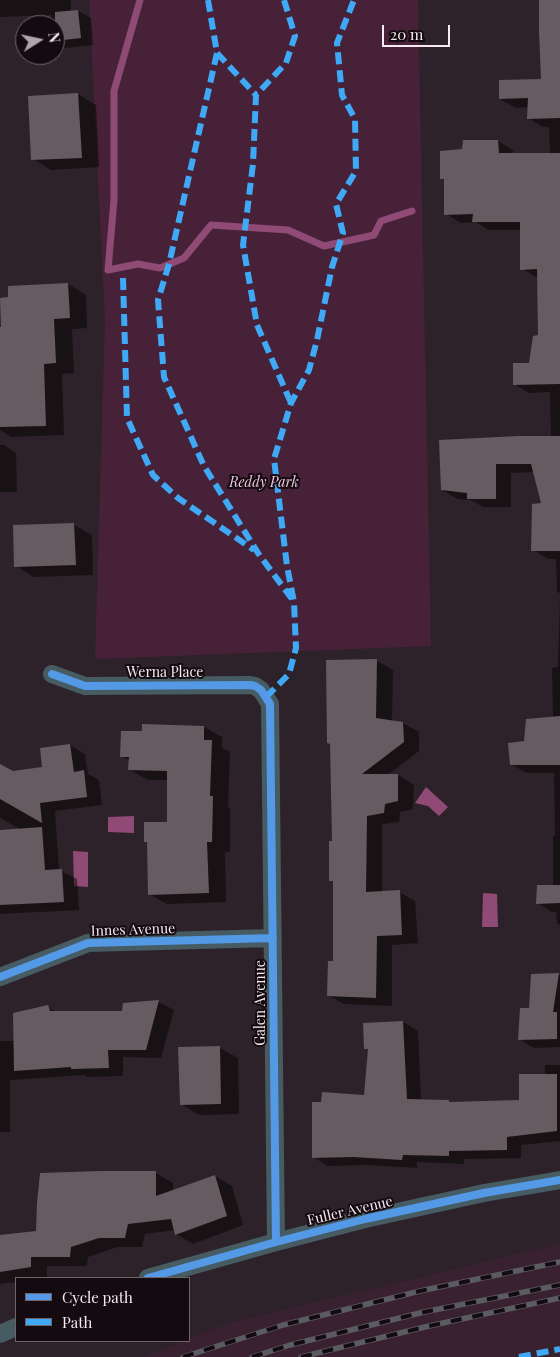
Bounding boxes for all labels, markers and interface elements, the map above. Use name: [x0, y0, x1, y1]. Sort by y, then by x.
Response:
north arrow: [15, 15, 65, 65]
scale bar: [385, 15, 452, 47]
text: 20 m: [390, 24, 423, 44]
text: N: [44, 31, 65, 44]
park label: Reddy Park: [229, 475, 299, 491]
street label: Werna Place: [127, 665, 203, 681]
street label: Innes Avenue: [90, 920, 176, 940]
street label: Galen Avenue: [253, 960, 269, 1046]
street label: Fuller Avenue: [306, 1193, 394, 1229]
legend: [15, 1277, 190, 1342]
text: Cycle path: [62, 1287, 133, 1307]
text: Path: [62, 1312, 92, 1332]

